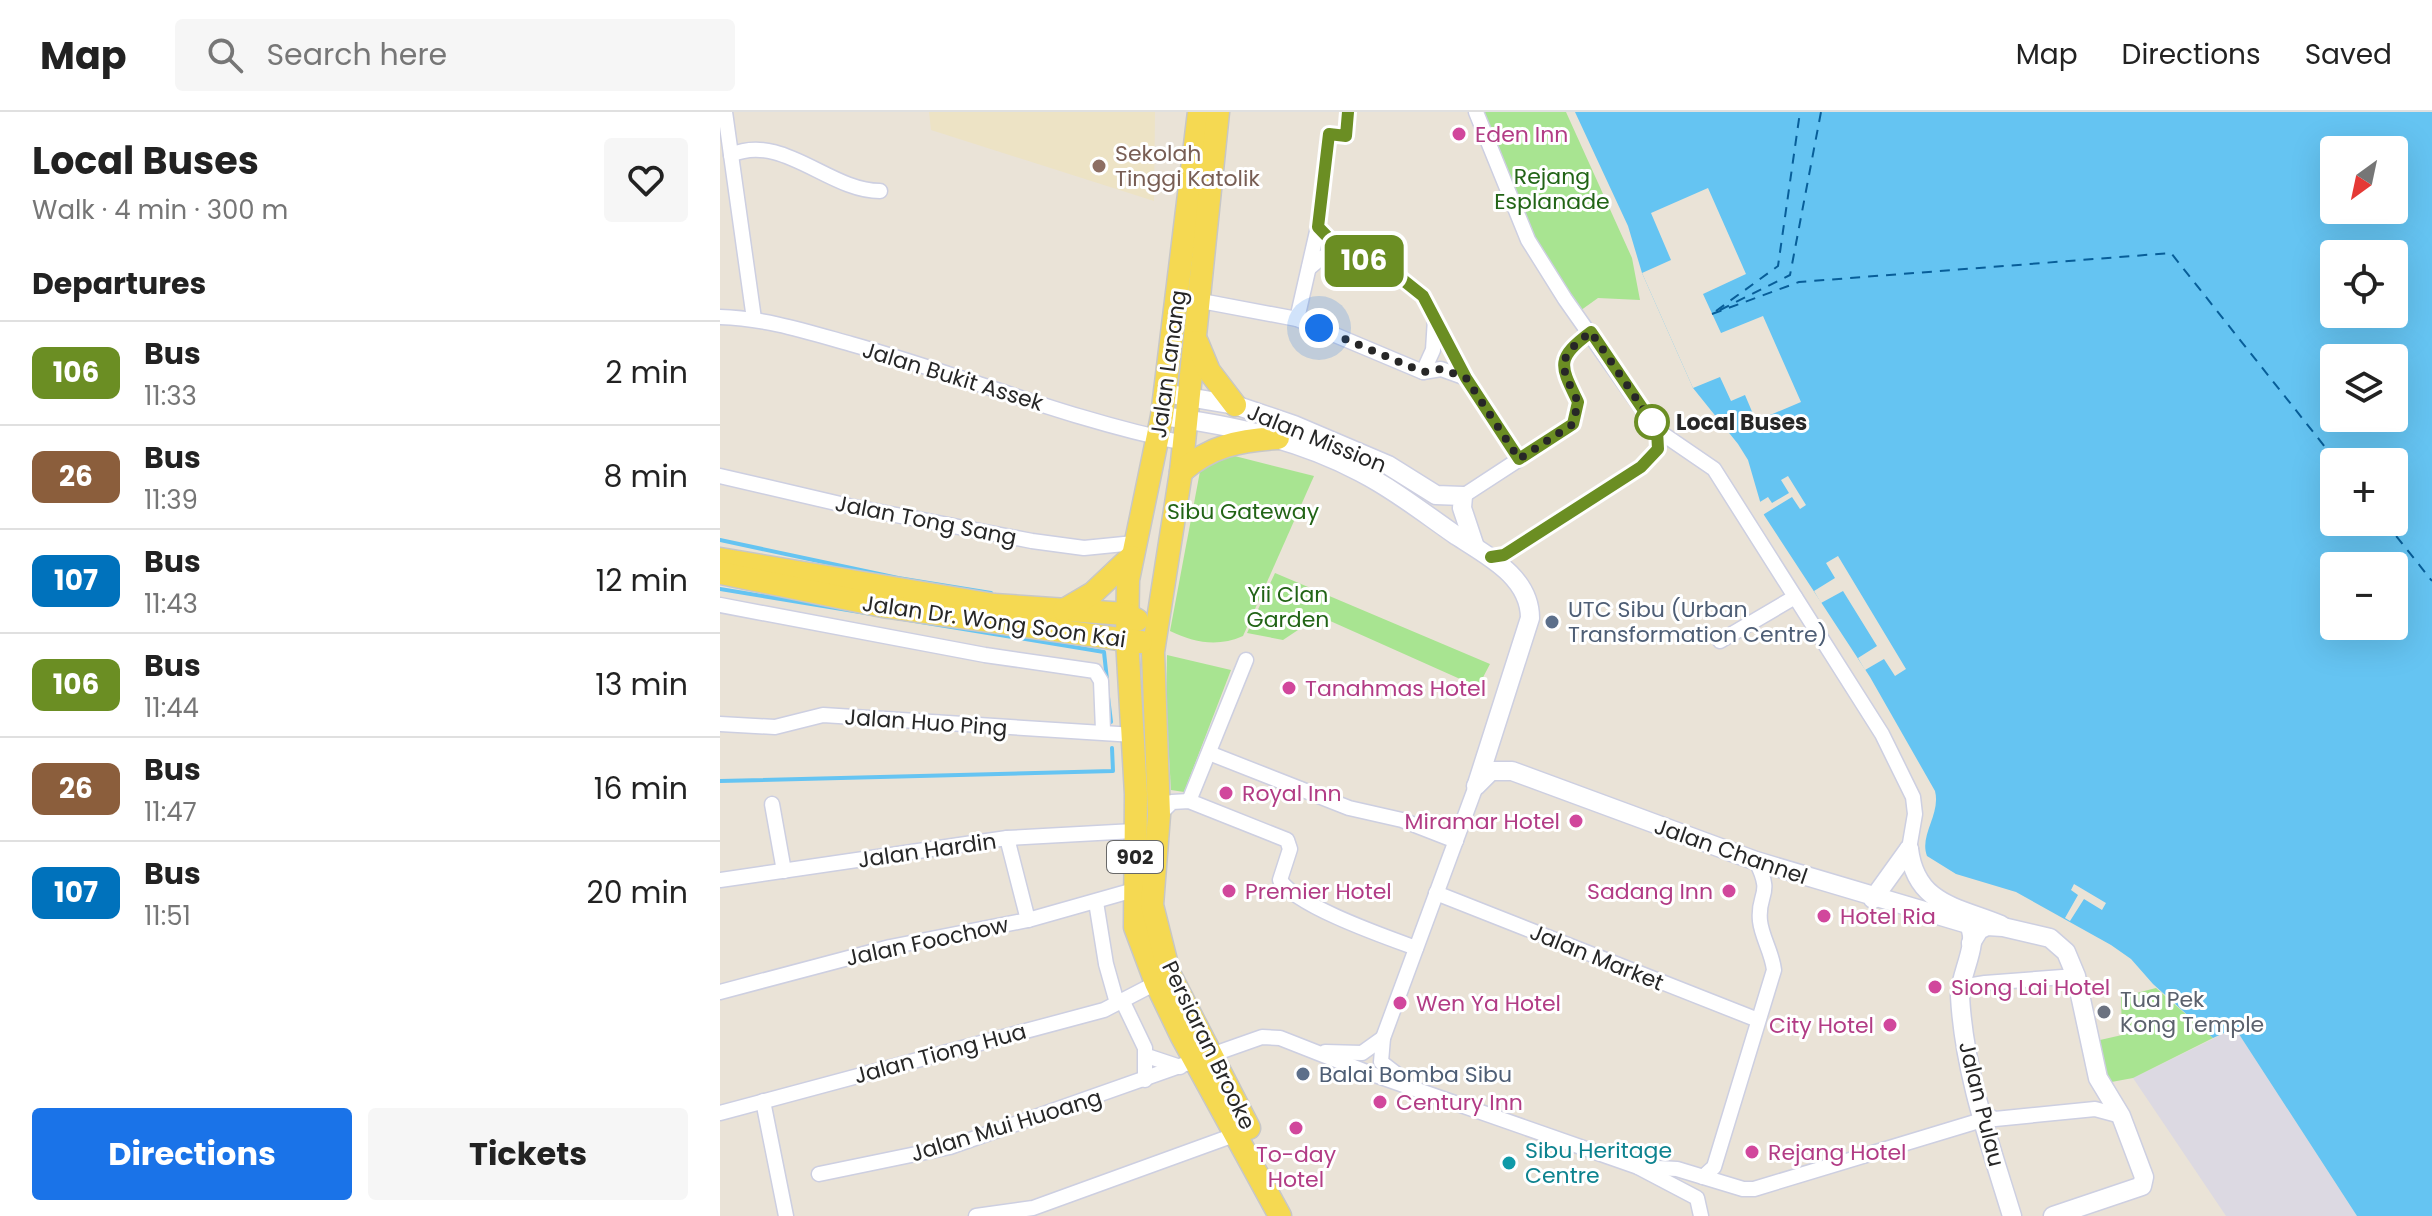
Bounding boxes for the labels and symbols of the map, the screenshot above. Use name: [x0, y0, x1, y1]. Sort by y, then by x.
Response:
place label: Eden Inn: [1475, 119, 1568, 150]
marker: Eden Inn: [1450, 125, 1468, 143]
north arrow: [2320, 136, 2408, 224]
place label: Sekolah Tinggi Katolik: [1115, 138, 1260, 194]
marker: Sekolah Tinggi Katolik: [1090, 157, 1108, 175]
park label: Rejang Esplanade: [1494, 161, 1610, 217]
line badge: 106: [1318, 235, 1410, 287]
street label: Jalan Lanang: [1143, 288, 1194, 440]
your location: [1299, 308, 1339, 348]
street label: Jalan Bukit Assek: [859, 334, 1048, 419]
street label: Jalan Mission: [1243, 396, 1391, 480]
marker: Local Buses: [1635, 405, 1669, 439]
place label: Local Buses: [1676, 407, 1807, 438]
street label: Jalan Tong Sang: [832, 488, 1019, 553]
park label: Sibu Gateway: [1167, 496, 1320, 527]
park label: Yii Clan Garden: [1247, 579, 1329, 635]
street label: Jalan Dr. Wong Soon Kai: [860, 588, 1128, 655]
place label: UTC Sibu (Urban Transformation Centre): [1568, 594, 1828, 650]
marker: UTC Sibu (Urban Transformation Centre): [1543, 613, 1561, 631]
place label: Tanahmas Hotel: [1305, 673, 1486, 704]
marker: Tanahmas Hotel: [1280, 679, 1298, 697]
street label: Jalan Huo Ping: [844, 701, 1008, 744]
place label: Royal Inn: [1242, 778, 1342, 809]
marker: Royal Inn: [1217, 784, 1235, 802]
place label: Miramar Hotel: [1405, 806, 1560, 837]
street label: Jalan Channel: [1650, 811, 1811, 892]
marker: Miramar Hotel: [1567, 812, 1585, 830]
street label: Jalan Hardin: [856, 825, 998, 876]
road number: 902: [1107, 841, 1163, 873]
place label: Premier Hotel: [1245, 876, 1392, 907]
place label: Sadang Inn: [1587, 876, 1713, 907]
marker: Premier Hotel: [1220, 882, 1238, 900]
marker: Sadang Inn: [1720, 882, 1738, 900]
place label: Hotel Ria: [1840, 901, 1936, 932]
marker: Hotel Ria: [1815, 907, 1833, 925]
street label: Jalan Foochow: [843, 909, 1011, 974]
street label: Jalan Market: [1525, 917, 1668, 998]
street label: Persiaran Brooke: [1154, 956, 1263, 1135]
place label: Siong Lai Hotel: [1951, 972, 2110, 1003]
marker: Siong Lai Hotel: [1926, 978, 1944, 996]
place label: Tua Pek Kong Temple: [2120, 984, 2264, 1040]
place label: Wen Ya Hotel: [1416, 988, 1561, 1019]
marker: Wen Ya Hotel: [1391, 994, 1409, 1012]
marker: Tua Pek Kong Temple: [2095, 1003, 2113, 1021]
place label: City Hotel: [1769, 1010, 1874, 1041]
street label: Jalan Tiong Hua: [851, 1016, 1030, 1091]
marker: City Hotel: [1881, 1016, 1899, 1034]
street label: Jalan Pulau: [1951, 1038, 2012, 1170]
place label: Balai Bomba Sibu: [1319, 1059, 1512, 1090]
marker: Balai Bomba Sibu: [1294, 1065, 1312, 1083]
street label: Jalan Mui Huoang: [907, 1082, 1105, 1169]
place label: Century Inn: [1396, 1087, 1523, 1118]
marker: Century Inn: [1371, 1093, 1389, 1111]
marker: To-day Hotel: [1287, 1119, 1305, 1137]
place label: Sibu Heritage Centre: [1525, 1135, 1672, 1191]
place label: Rejang Hotel: [1768, 1137, 1907, 1168]
place label: To-day Hotel: [1256, 1139, 1337, 1195]
marker: Rejang Hotel: [1743, 1143, 1761, 1161]
marker: Sibu Heritage Centre: [1500, 1154, 1518, 1172]

